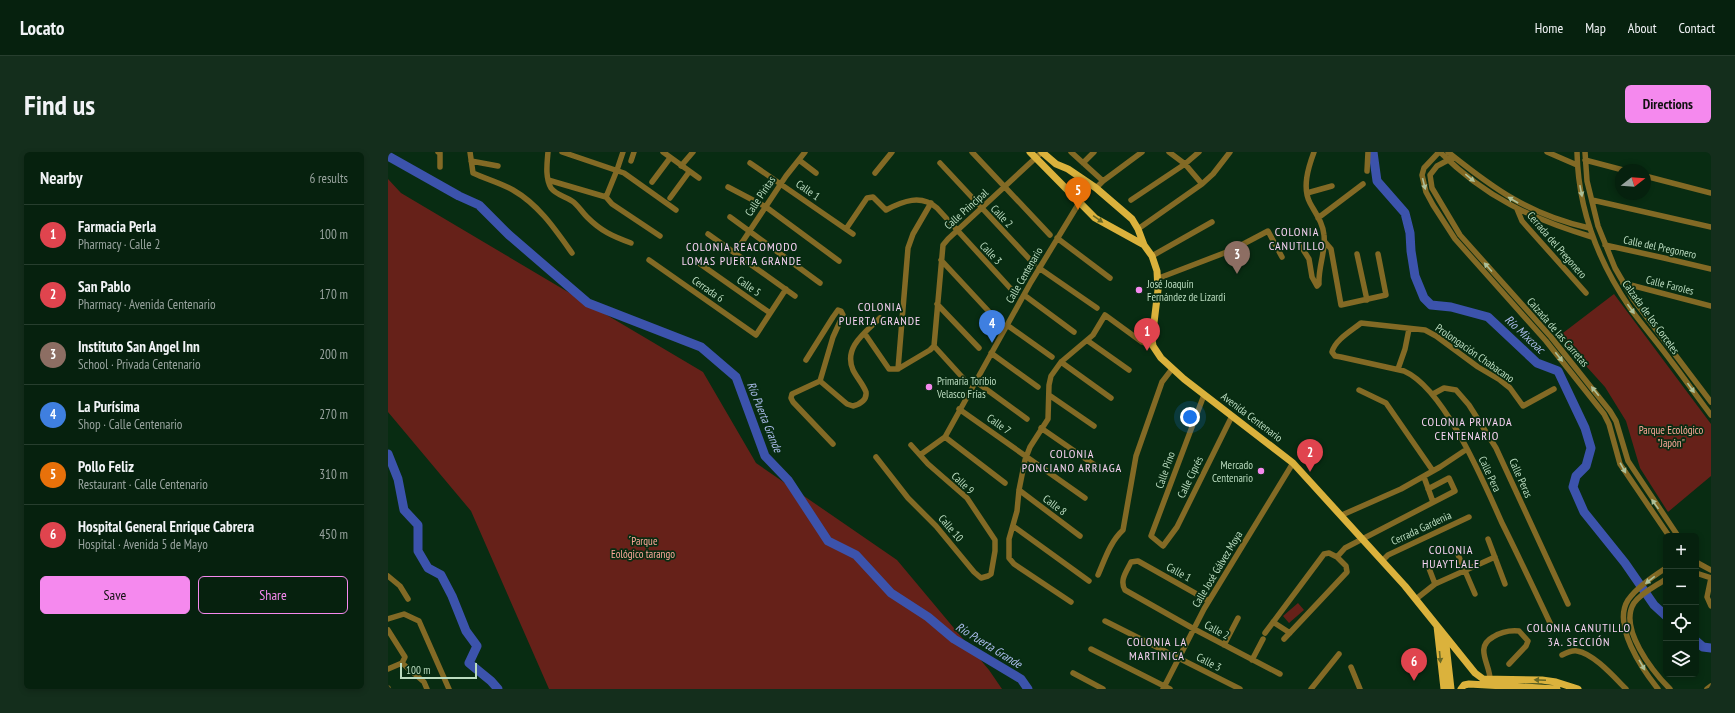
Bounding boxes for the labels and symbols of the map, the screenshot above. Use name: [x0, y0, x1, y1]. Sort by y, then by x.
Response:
north arrow: [1615, 164, 1651, 200]
street label: Calle Piritas: [742, 173, 779, 219]
one-way arrow: [1464, 173, 1475, 182]
street label: Calle 1: [793, 177, 823, 203]
pin: 5: [1065, 177, 1091, 210]
one-way arrow: [1421, 178, 1427, 190]
street label: Calle Principal: [941, 185, 991, 232]
one-way arrow: [1578, 185, 1584, 197]
one-way arrow: [1507, 196, 1519, 203]
street label: Calle 2: [988, 202, 1016, 230]
street label: Cerrada del Pregonero: [1524, 209, 1590, 282]
one-way arrow: [1092, 215, 1103, 223]
district label: COLONIA CANUTILLO: [1269, 224, 1325, 253]
street label: Calle del Pregonero: [1622, 232, 1698, 262]
district label: COLONIA REACOMODO LOMAS PUERTA GRANDE: [682, 239, 802, 268]
street label: Calle 3: [977, 239, 1005, 267]
pin: 3: [1224, 241, 1250, 274]
street label: Calle Centenario: [1002, 244, 1046, 305]
one-way arrow: [1483, 262, 1492, 272]
street label: Calle Faroles: [1645, 272, 1696, 298]
street label: Cerrada 6: [689, 273, 727, 305]
street label: Calle 5: [734, 273, 764, 299]
place label: José Joaquín Fernández de Lizardi: [1146, 277, 1226, 304]
street label: Calzada de los Corceles: [1619, 277, 1683, 357]
marker: José Joaquín Fernández de Lizardi: [1134, 285, 1144, 295]
street label: Calzada de las Carretas: [1524, 294, 1592, 370]
district label: COLONIA PUERTA GRANDE: [839, 299, 921, 328]
one-way arrow: [1627, 304, 1635, 314]
pin: 4: [979, 310, 1005, 343]
water label: Río Mixcoac: [1502, 312, 1549, 357]
pin: 1: [1134, 318, 1160, 351]
street label: Prolongación Chabacano: [1433, 321, 1517, 386]
one-way arrow: [1555, 352, 1564, 363]
place label: Primaria Toribio Velasco Frías: [936, 374, 997, 401]
water label: Río Puerta Grande: [744, 379, 786, 456]
marker: Primaria Toribio Velasco Frías: [924, 382, 934, 392]
one-way arrow: [1687, 383, 1695, 394]
one-way arrow: [1590, 385, 1599, 396]
street label: Avenida Centenario: [1218, 389, 1286, 445]
your location: [1180, 407, 1200, 427]
street label: Calle 7: [984, 411, 1014, 437]
district label: COLONIA PRIVADA CENTENARIO: [1421, 414, 1513, 443]
park label: Parque Ecológico "Japón": [1639, 423, 1704, 450]
pin: 2: [1297, 439, 1323, 472]
district label: COLONIA PONCIANO ARRIAGA: [1022, 446, 1122, 475]
street label: Calle Pino: [1152, 449, 1178, 490]
street label: Calle Ciprés: [1174, 454, 1206, 500]
street label: Calle Pera: [1476, 454, 1504, 494]
street label: Calle Peras: [1506, 456, 1536, 500]
place label: Mercado Centenario: [1212, 458, 1253, 485]
one-way arrow: [1619, 462, 1626, 474]
marker: Mercado Centenario: [1256, 466, 1266, 476]
street label: Calle 9: [949, 469, 977, 497]
street label: Calle 8: [1040, 492, 1070, 519]
one-way arrow: [1651, 499, 1659, 509]
street label: Cerrada Gardenia: [1389, 508, 1453, 548]
street label: Calle 10: [935, 512, 967, 544]
street label: Calle José Gálvez Moya: [1189, 528, 1245, 610]
park label: ´Parque Eológico tarango: [611, 534, 675, 561]
district label: COLONIA HUAYTLALE: [1422, 542, 1480, 571]
street label: Calle 1: [1164, 560, 1194, 585]
one-way arrow: [1644, 576, 1655, 585]
street label: Calle 2: [1202, 618, 1232, 642]
water label: Río Puerta Grande: [953, 619, 1026, 672]
district label: COLONIA CANUTILLO 3A. SECCIÓN: [1527, 620, 1631, 649]
district label: COLONIA LA MARTINICA: [1127, 634, 1187, 663]
pin: 6: [1401, 648, 1427, 681]
street label: Calle 3: [1194, 650, 1224, 674]
one-way arrow: [1437, 651, 1444, 663]
one-way arrow: [1638, 659, 1645, 671]
scale bar: [400, 661, 477, 680]
one-way arrow: [1534, 677, 1546, 684]

